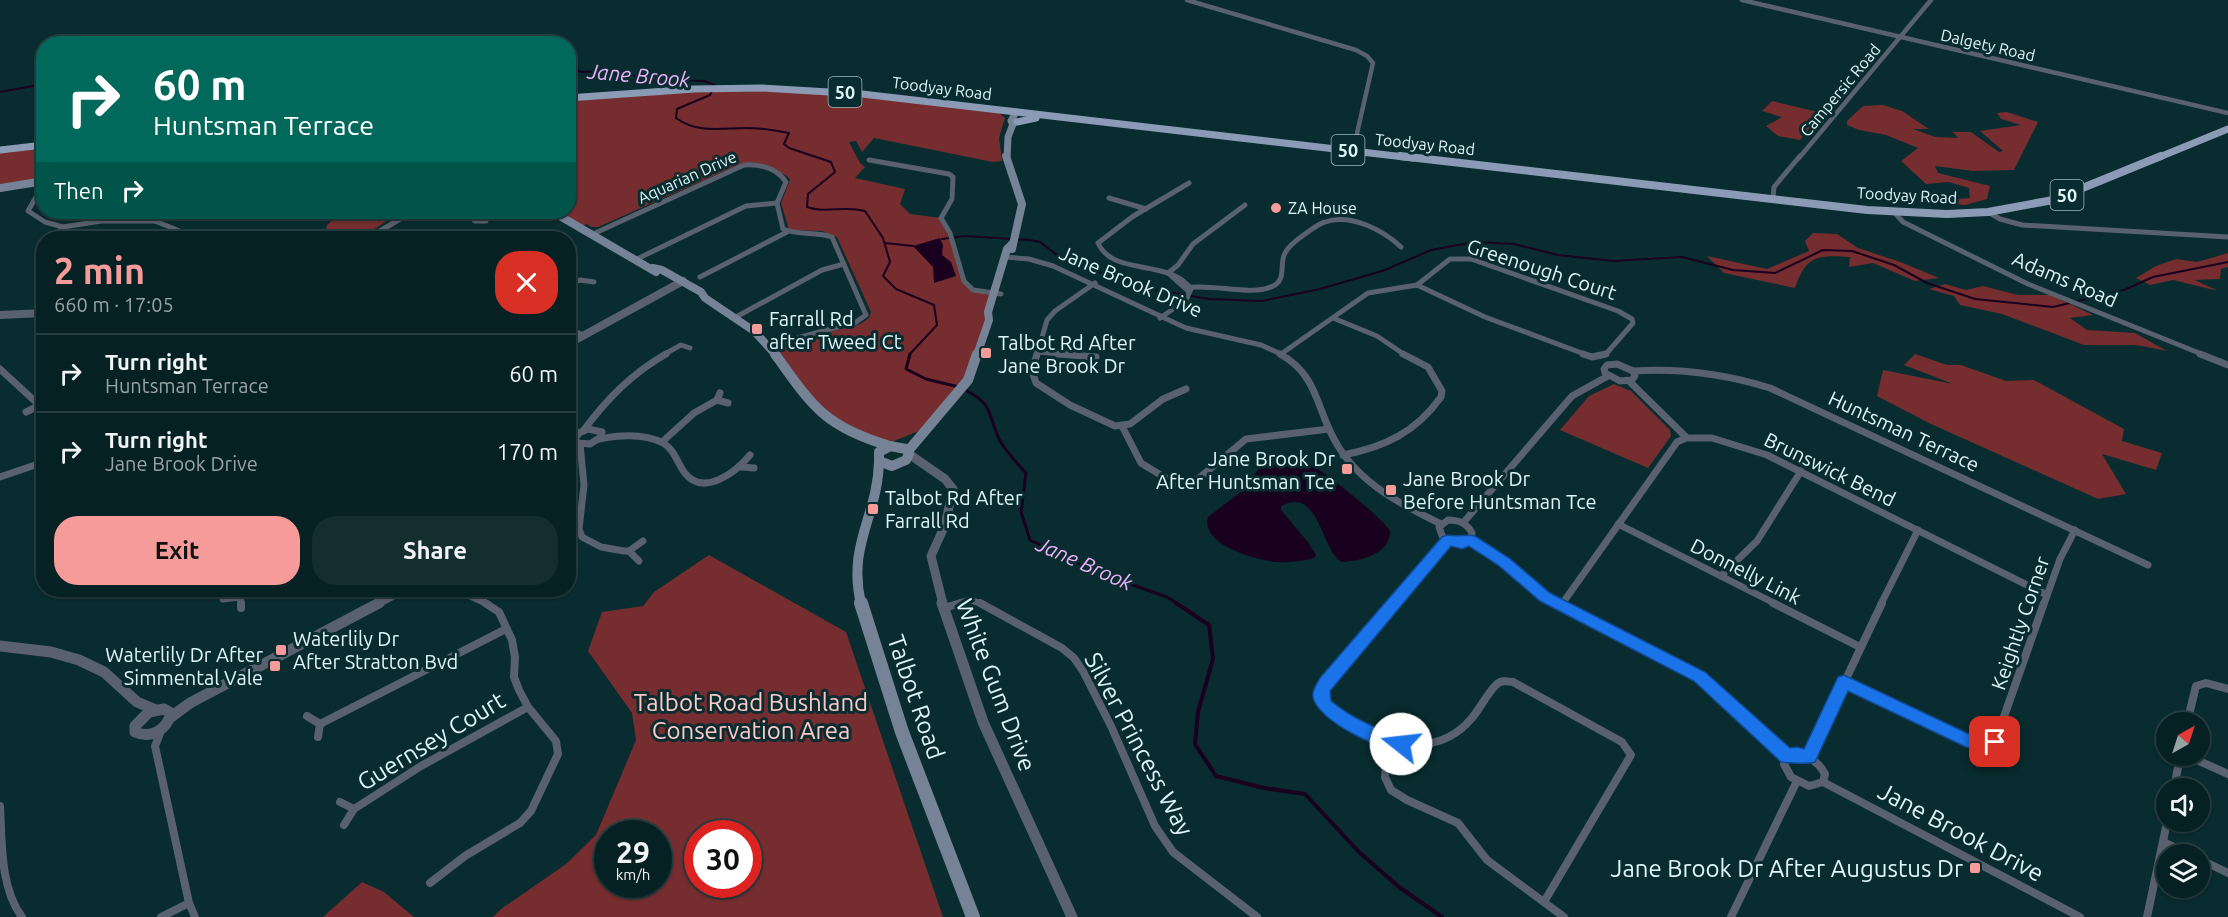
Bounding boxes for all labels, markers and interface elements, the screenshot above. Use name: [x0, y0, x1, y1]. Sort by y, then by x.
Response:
street label: Dalgety Road: [1939, 25, 2037, 65]
street label: Campersic Road: [1796, 40, 1884, 140]
water label: Jane Brook: [586, 58, 691, 91]
icon: right: [54, 60, 132, 138]
text: 60 m: [153, 61, 247, 108]
street label: Toodyay Road: [891, 73, 993, 103]
road number: 50: [828, 77, 862, 107]
text: Huntsman Terrace: [153, 110, 374, 140]
street label: Toodyay Road: [1374, 130, 1476, 158]
road number: 50: [1332, 135, 1364, 165]
street label: Aquarian Drive: [635, 147, 739, 207]
icon: right: [116, 174, 149, 207]
text: Then: [54, 178, 104, 203]
road number: 50: [2050, 180, 2084, 210]
street label: Toodyay Road: [1856, 183, 1958, 207]
place label: ZA House: [1288, 199, 1357, 217]
marker: ZA House: [1269, 201, 1283, 215]
street label: Greenough Court: [1464, 234, 1620, 304]
street label: Jane Brook Drive: [1056, 241, 1206, 321]
street label: Adams Road: [2009, 247, 2121, 311]
text: 2 min: [54, 250, 145, 291]
button: close: [495, 251, 558, 314]
text: 660 m · 17:05: [54, 293, 174, 316]
place label: Farrall Rd after Tweed Ct: [769, 307, 902, 353]
marker: Farrall Rd after Tweed Ct: [750, 322, 764, 336]
place label: Talbot Rd After Jane Brook Dr: [998, 331, 1136, 377]
marker: Talbot Rd After Jane Brook Dr: [979, 346, 993, 360]
text: Turn right: [105, 349, 207, 374]
icon: right: [54, 357, 87, 390]
text: 60 m: [509, 361, 558, 386]
text: Huntsman Terrace: [105, 374, 269, 397]
street label: Huntsman Terrace: [1825, 386, 1983, 476]
text: Turn right: [105, 427, 207, 452]
street label: Brunswick Bend: [1761, 427, 1899, 511]
icon: right: [54, 435, 87, 468]
text: 170 m: [497, 439, 558, 464]
place label: Jane Brook Dr After Huntsman Tce: [1156, 447, 1335, 493]
text: Jane Brook Drive: [105, 452, 258, 475]
marker: Jane Brook Dr After Huntsman Tce: [1340, 462, 1354, 476]
place label: Jane Brook Dr Before Huntsman Tce: [1403, 467, 1597, 513]
marker: Jane Brook Dr Before Huntsman Tce: [1384, 483, 1398, 497]
place label: Talbot Rd After Farrall Rd: [885, 486, 1023, 532]
marker: Talbot Rd After Farrall Rd: [866, 502, 880, 516]
button: Exit: [54, 516, 300, 585]
button: Share: [312, 516, 558, 585]
water label: Jane Brook: [1032, 531, 1137, 595]
street label: Donnelly Link: [1687, 533, 1805, 609]
street label: Keightly Corner: [1986, 553, 2054, 693]
street label: White Gum Drive: [951, 595, 1041, 775]
place label: Waterlily Dr After Stratton Bvd: [293, 627, 458, 673]
street label: Talbot Road: [882, 631, 950, 763]
place label: Waterlily Dr After Simmental Vale: [105, 643, 263, 689]
marker: Waterlily Dr After Stratton Bvd: [274, 643, 288, 657]
street label: Silver Princess Way: [1079, 648, 1199, 841]
marker: Waterlily Dr After Simmental Vale: [268, 659, 282, 673]
street label: Guernsey Court: [352, 686, 510, 796]
park label: Talbot Road Bushland Conservation Area: [634, 689, 868, 744]
position arrow: [1369, 712, 1433, 776]
north arrow: [2156, 712, 2210, 766]
map controls: [2156, 712, 2210, 898]
pin: [1969, 716, 2020, 767]
icon: arrive: [1978, 725, 2011, 758]
street label: Jane Brook Drive: [1874, 777, 2048, 887]
button: sound: [2156, 778, 2210, 832]
speed limit sign: 30: [684, 820, 762, 898]
text: 29: [616, 835, 650, 869]
button: layers: [2156, 844, 2210, 898]
place label: Jane Brook Dr After Augustus Dr: [1611, 855, 1963, 882]
marker: Jane Brook Dr After Augustus Dr: [1968, 861, 1982, 875]
text: km/h: [616, 866, 650, 883]

